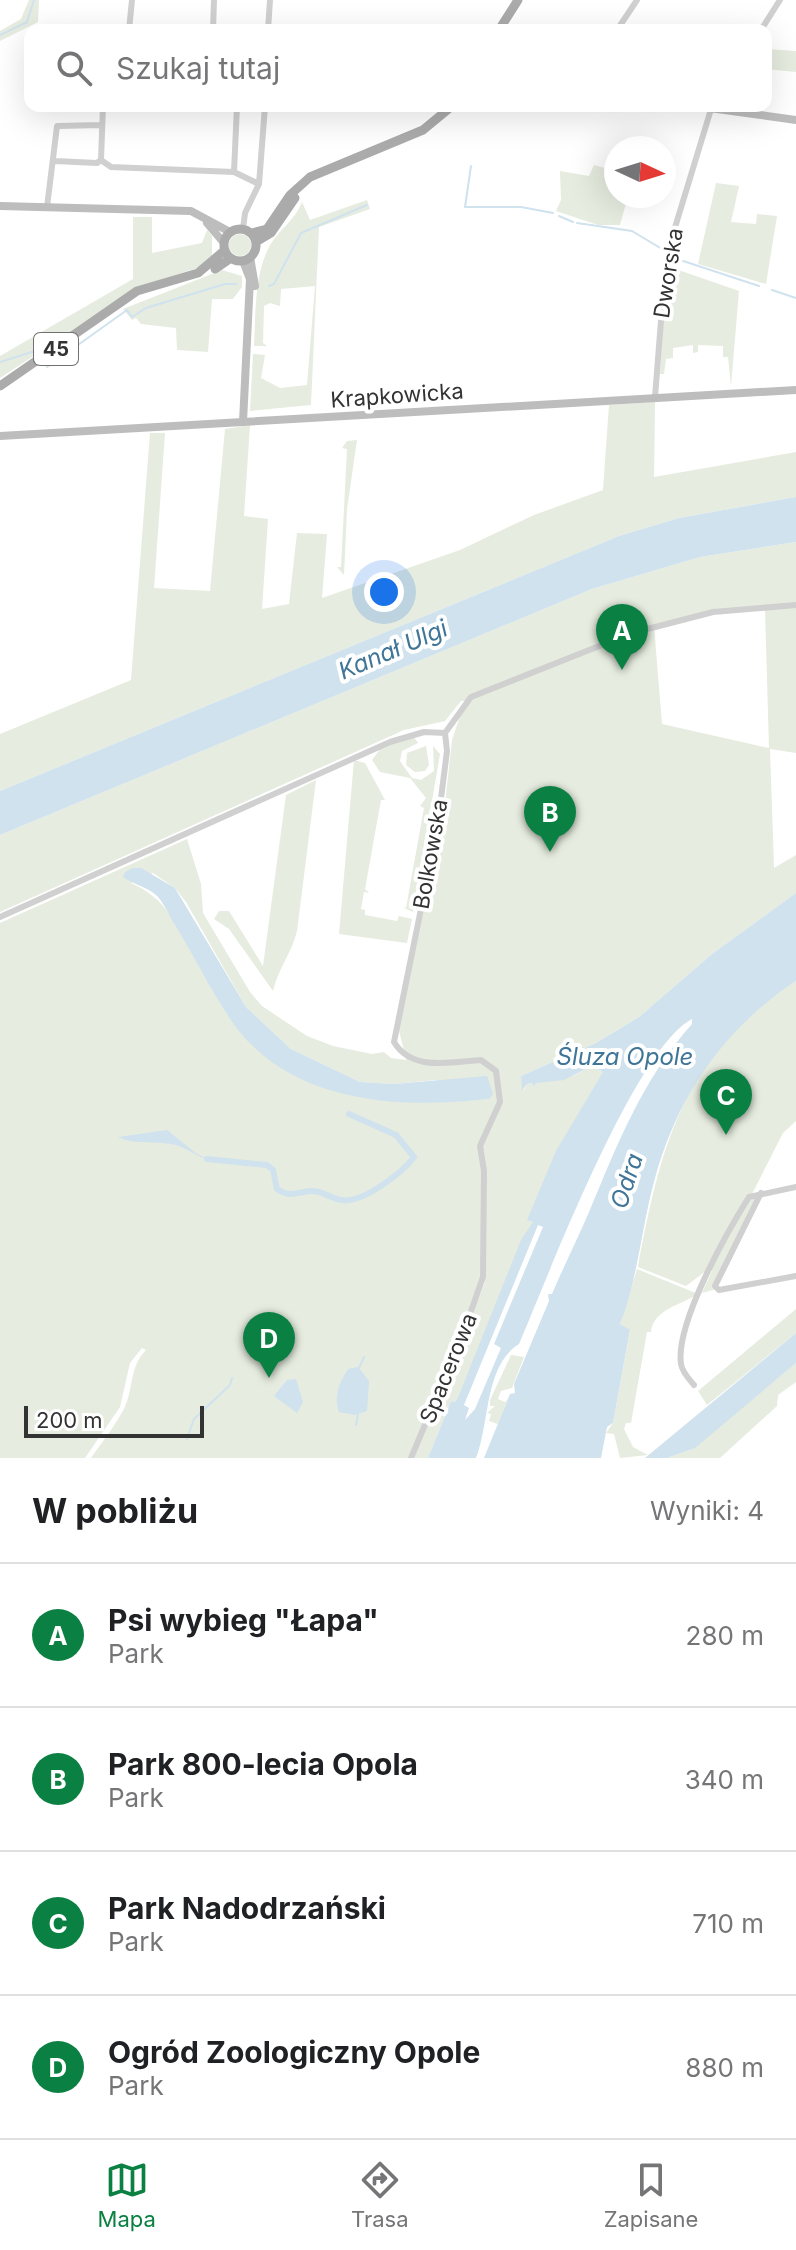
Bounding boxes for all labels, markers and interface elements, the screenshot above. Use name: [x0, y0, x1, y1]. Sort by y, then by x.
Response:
search box: [24, 24, 772, 112]
icon: search: [52, 46, 96, 90]
text: Szukaj tutaj: [116, 50, 280, 86]
north arrow: [604, 136, 676, 208]
street label: Dworska: [648, 226, 688, 320]
road number: 45: [34, 333, 78, 365]
street label: Krapkowicka: [329, 377, 465, 413]
your location: [364, 572, 404, 612]
pin: A: [596, 604, 648, 670]
water label: Kanał Ulgi: [334, 613, 453, 685]
pin: B: [524, 786, 576, 852]
street label: Bolkowska: [408, 797, 452, 911]
water label: Śluza Opole: [557, 1042, 693, 1071]
pin: C: [700, 1069, 752, 1135]
water label: Odra: [604, 1150, 649, 1212]
street label: Spacerowa: [414, 1309, 482, 1427]
pin: D: [243, 1312, 295, 1378]
scale bar: [24, 1402, 204, 1438]
text: 200 m: [36, 1407, 103, 1433]
text: W pobliżu: [32, 1490, 198, 1531]
text: Wyniki: 4: [650, 1495, 764, 1526]
text: Psi wybieg "Łapa": [108, 1602, 379, 1638]
text: A: [48, 1620, 68, 1651]
text: 280 m: [686, 1620, 764, 1651]
text: Park: [108, 1638, 164, 1669]
text: Park 800-lecia Opola: [108, 1746, 418, 1782]
text: B: [49, 1764, 67, 1795]
text: 340 m: [685, 1764, 764, 1795]
text: Park: [108, 1782, 164, 1813]
text: Park Nadodrzański: [108, 1890, 386, 1926]
text: C: [48, 1908, 68, 1939]
text: 710 m: [692, 1908, 764, 1939]
text: Park: [108, 1926, 164, 1957]
text: Ogród Zoologiczny Opole: [108, 2034, 480, 2070]
text: D: [49, 2052, 67, 2083]
text: 880 m: [685, 2052, 764, 2083]
text: Park: [108, 2070, 164, 2101]
tab: Mapa: [98, 2158, 156, 2232]
tab: Trasa: [351, 2158, 409, 2232]
tab: Zapisane: [604, 2158, 698, 2232]

